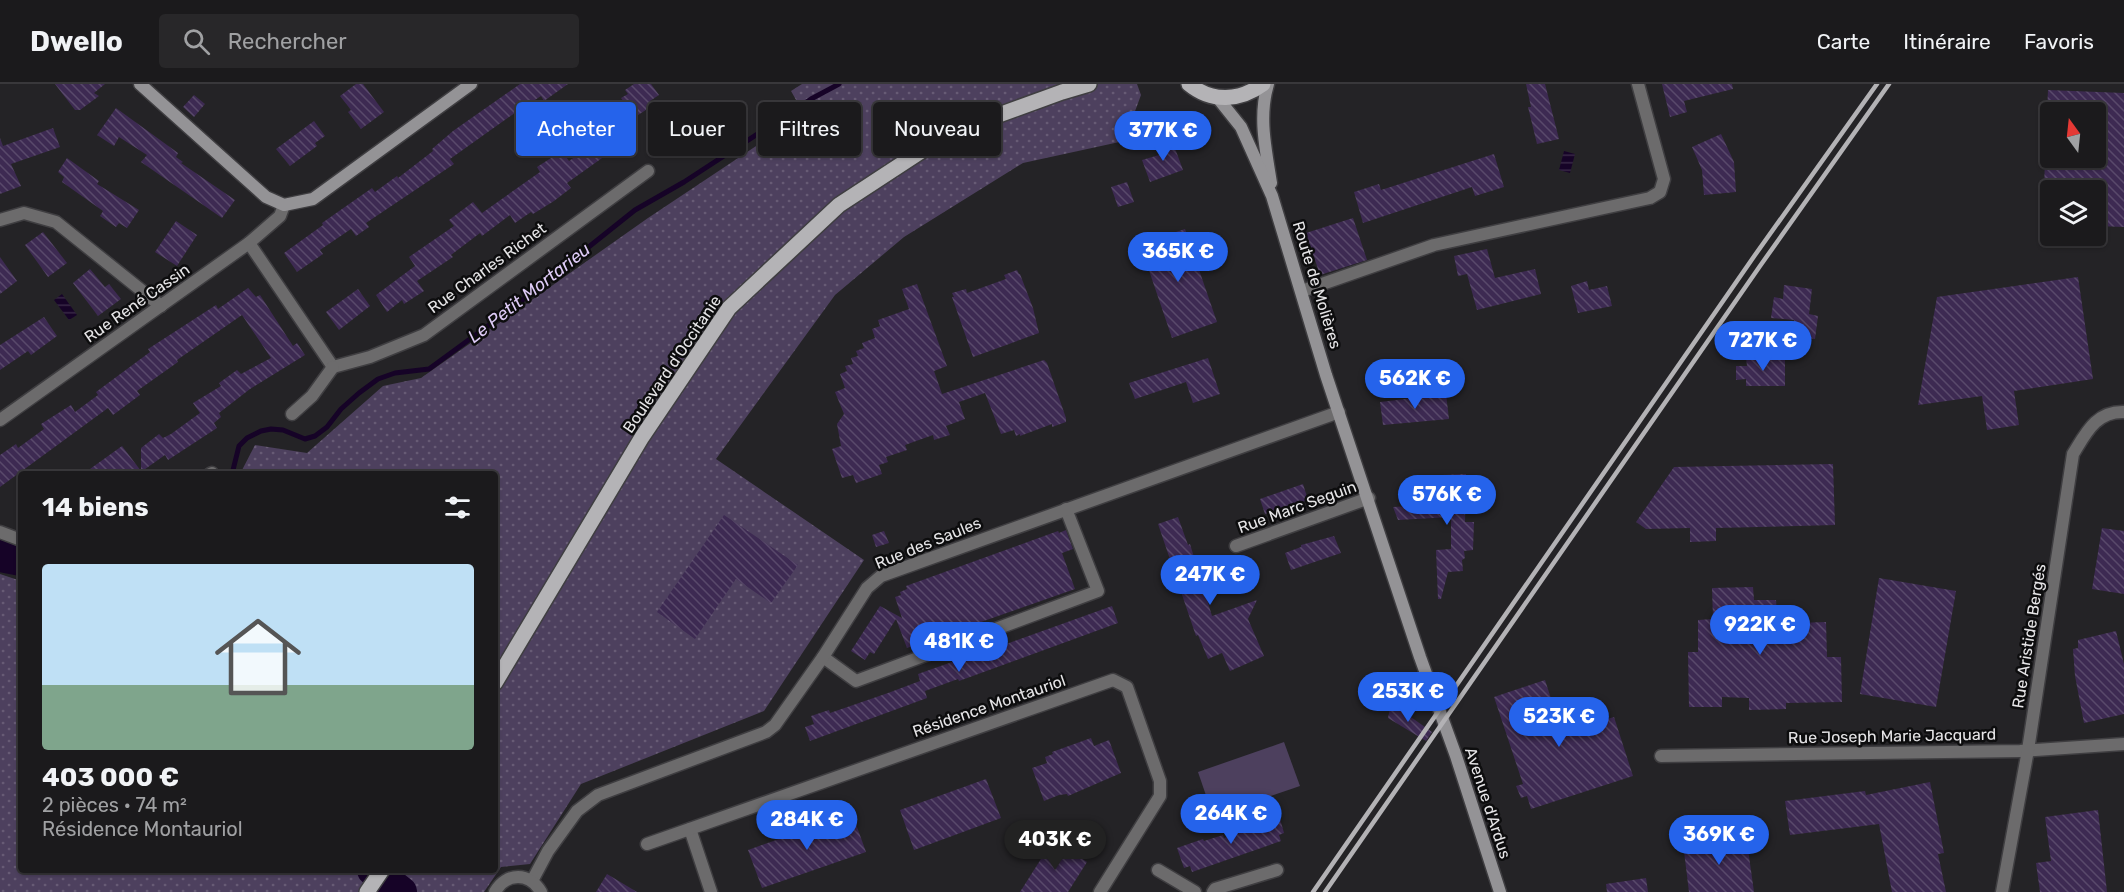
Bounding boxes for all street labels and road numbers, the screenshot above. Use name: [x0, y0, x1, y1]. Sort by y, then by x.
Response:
street label: Rue Charles Richet: [424, 219, 550, 317]
street label: Route de Molières: [1289, 219, 1345, 351]
street label: Rue René Cassin: [81, 260, 193, 346]
street label: Boulevard d'Occitanie: [619, 292, 725, 436]
street label: Rue Marc Seguin: [1235, 477, 1359, 537]
street label: Rue des Saules: [872, 513, 984, 573]
street label: Rue Aristide Bergés: [2008, 562, 2050, 710]
street label: Résidence Montauriol: [910, 671, 1068, 741]
street label: Rue Joseph Marie Jacquard: [1788, 725, 1996, 747]
street label: Avenue d'Ardus: [1461, 745, 1515, 861]

